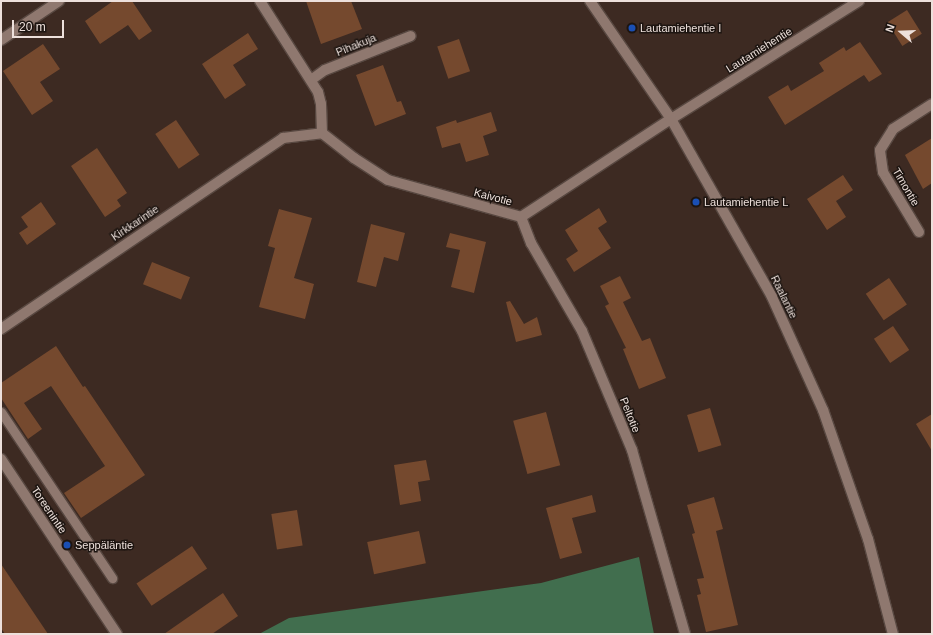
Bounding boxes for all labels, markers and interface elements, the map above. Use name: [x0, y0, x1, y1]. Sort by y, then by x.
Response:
scale bar: [14, 12, 66, 38]
north arrow: [881, 12, 921, 52]
text: 20 m: [19, 20, 46, 34]
place label: Lautamiehentie I: [640, 21, 721, 35]
text: N: [883, 22, 897, 34]
marker: Lautamiehentie I: [627, 23, 637, 33]
street label: Lautamiehentie: [724, 24, 794, 76]
street label: Pihakuja: [334, 31, 378, 59]
street label: Timontie: [890, 166, 922, 208]
street label: Kaivotie: [472, 186, 514, 208]
place label: Lautamiehentie L: [704, 195, 788, 209]
marker: Lautamiehentie L: [691, 197, 701, 207]
street label: Kirkkarintie: [109, 202, 161, 244]
street label: Raalantie: [768, 273, 800, 321]
street label: Peltotie: [617, 396, 643, 434]
street label: Toreenintie: [28, 484, 70, 536]
place label: Seppäläntie: [75, 538, 133, 552]
marker: Seppäläntie: [62, 540, 72, 550]

